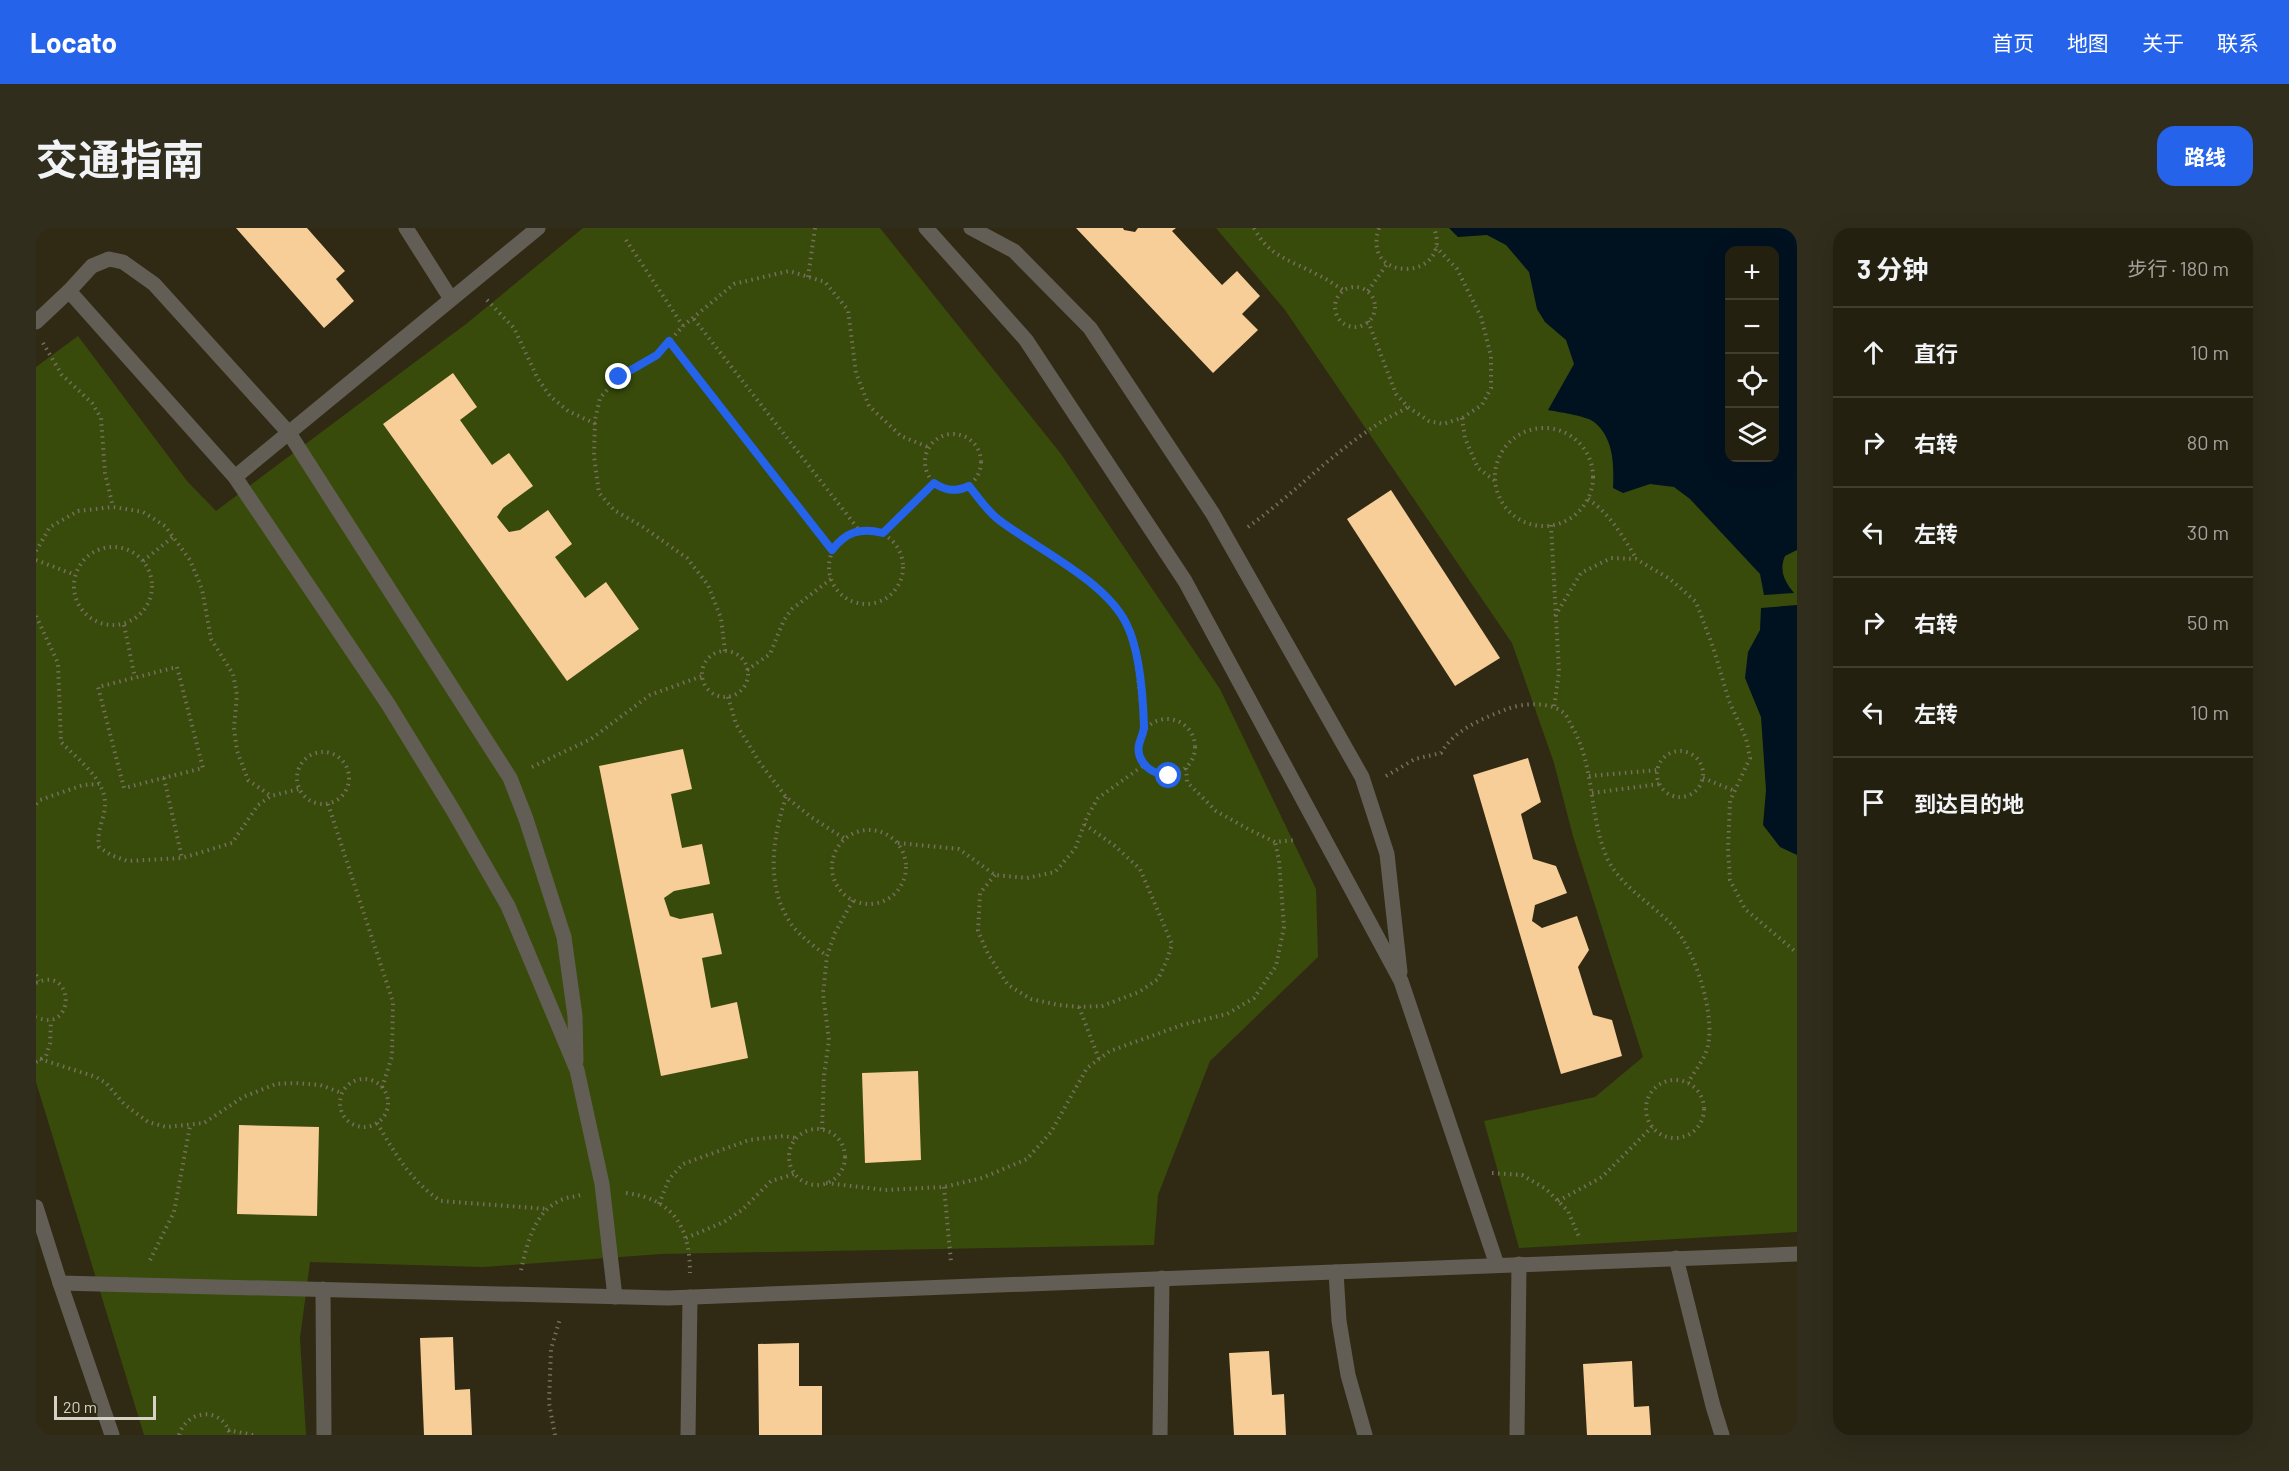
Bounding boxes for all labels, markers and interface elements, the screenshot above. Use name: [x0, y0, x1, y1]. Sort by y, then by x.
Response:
text: Locato: [30, 25, 117, 59]
text: 首页: [1992, 30, 2034, 55]
text: 地图: [2067, 30, 2109, 55]
text: 关于: [2142, 30, 2184, 55]
text: 联系: [2217, 30, 2259, 55]
button: 路线: [2157, 126, 2253, 186]
text: 交通指南: [36, 133, 204, 183]
map controls: [1725, 246, 1779, 462]
button: +: [1725, 246, 1779, 300]
text: 3 分钟: [1857, 253, 1928, 284]
text: 步行 · 180 m: [2128, 256, 2229, 280]
button: −: [1725, 300, 1779, 354]
icon: ahead: [1857, 336, 1890, 369]
text: 直行: [1914, 340, 1958, 366]
text: 10 m: [2190, 340, 2229, 364]
button: locate: [1725, 354, 1779, 408]
route end: [605, 363, 631, 389]
button: layers: [1725, 408, 1779, 462]
icon: right: [1857, 426, 1890, 459]
text: 右转: [1914, 430, 1958, 456]
text: 80 m: [2187, 430, 2229, 454]
icon: left: [1857, 516, 1890, 549]
text: 左转: [1914, 520, 1958, 546]
text: 30 m: [2187, 520, 2229, 544]
icon: right: [1857, 606, 1890, 639]
text: 右转: [1914, 610, 1958, 636]
text: 50 m: [2187, 610, 2229, 634]
icon: left: [1857, 696, 1890, 729]
text: 左转: [1914, 700, 1958, 726]
text: 10 m: [2190, 700, 2229, 724]
route start: [1155, 762, 1181, 788]
icon: arrive: [1857, 786, 1890, 819]
text: 到达目的地: [1914, 790, 2024, 816]
scale bar: [54, 1393, 156, 1420]
text: 20 m: [63, 1397, 97, 1416]

